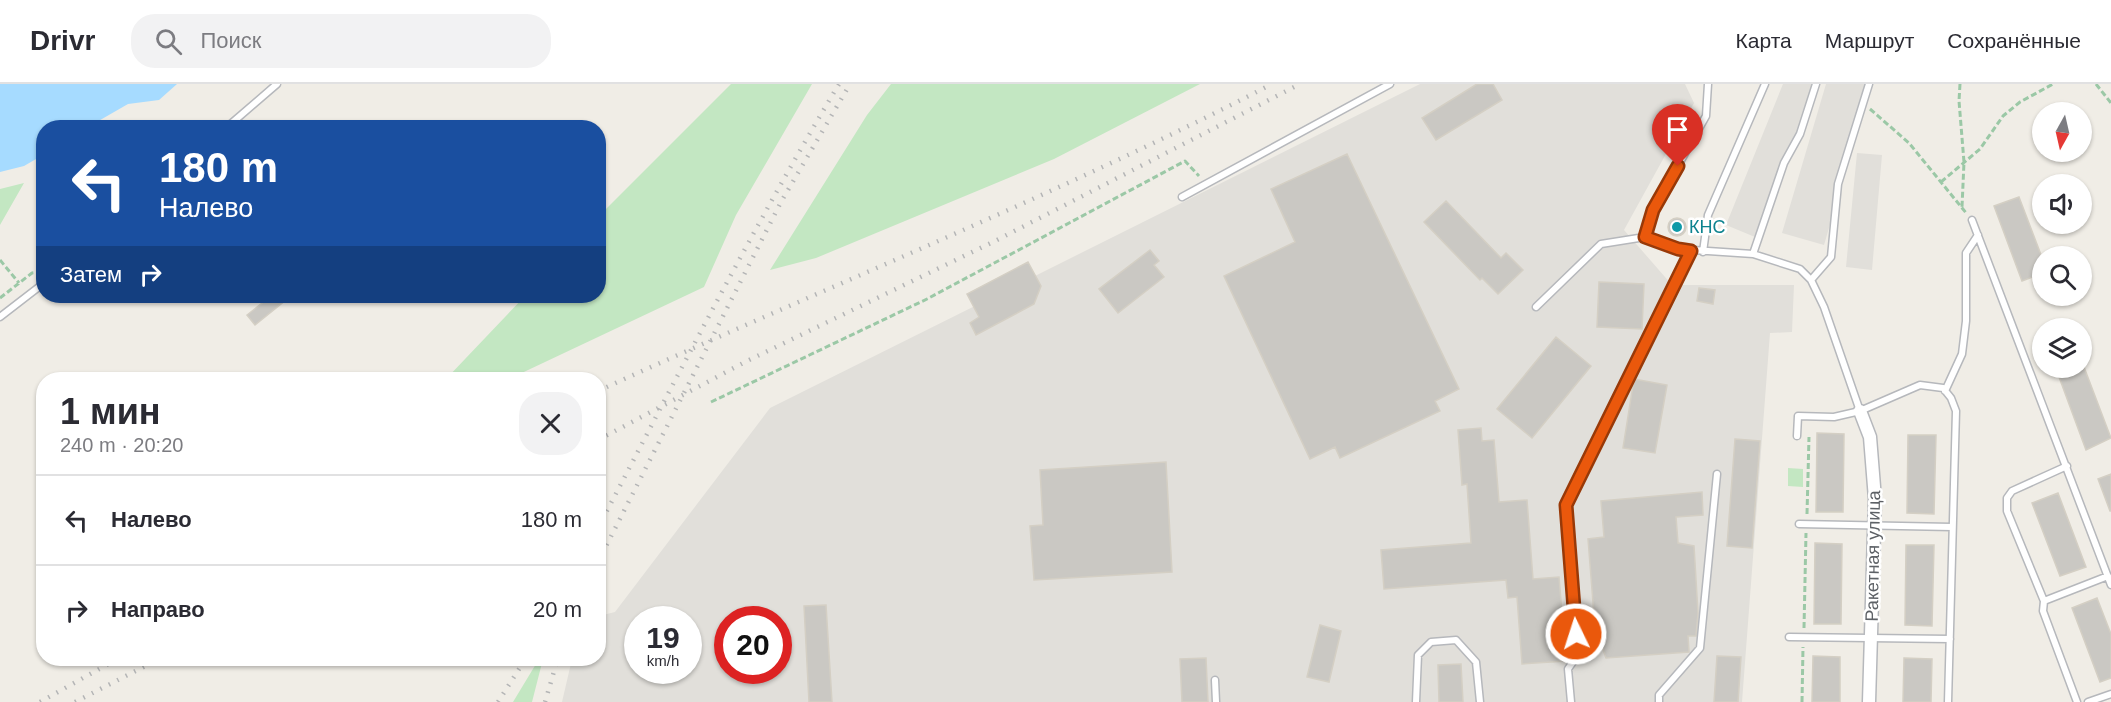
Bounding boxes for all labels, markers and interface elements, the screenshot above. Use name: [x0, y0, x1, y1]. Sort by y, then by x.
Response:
search box: [131, 14, 551, 68]
text: Drivr: [30, 25, 95, 56]
icon: search: [152, 25, 185, 58]
text: Поиск: [200, 28, 261, 53]
text: Карта: [1736, 29, 1792, 52]
text: Маршрут: [1825, 29, 1914, 52]
text: Сохранённые: [1947, 29, 2081, 52]
north arrow: [2032, 102, 2092, 162]
map controls: [2032, 102, 2092, 378]
pin: [1652, 104, 1703, 166]
icon: arrive: [1661, 113, 1694, 146]
icon: left: [60, 144, 138, 222]
text: 180 m: [159, 144, 278, 191]
button: sound: [2032, 174, 2092, 234]
text: Налево: [159, 193, 253, 223]
place label: КНС: [1689, 217, 1725, 237]
marker: КНС: [1670, 220, 1684, 234]
button: search: [2032, 246, 2092, 306]
icon: right: [134, 258, 167, 291]
text: Затем: [60, 262, 122, 287]
button: layers: [2032, 318, 2092, 378]
text: 1 мин: [60, 391, 161, 432]
button: close: [519, 392, 582, 455]
text: 240 m · 20:20: [60, 434, 183, 456]
street label: Ракетная улица: [1862, 489, 1884, 622]
icon: left: [60, 504, 93, 537]
text: Налево: [111, 507, 192, 532]
text: 180 m: [521, 507, 582, 532]
icon: right: [60, 594, 93, 627]
text: Направо: [111, 597, 205, 622]
text: 20 m: [533, 597, 582, 622]
position arrow: [1544, 602, 1608, 666]
speed limit sign: 20: [714, 606, 792, 684]
text: 19: [646, 621, 680, 654]
text: km/h: [647, 652, 679, 669]

